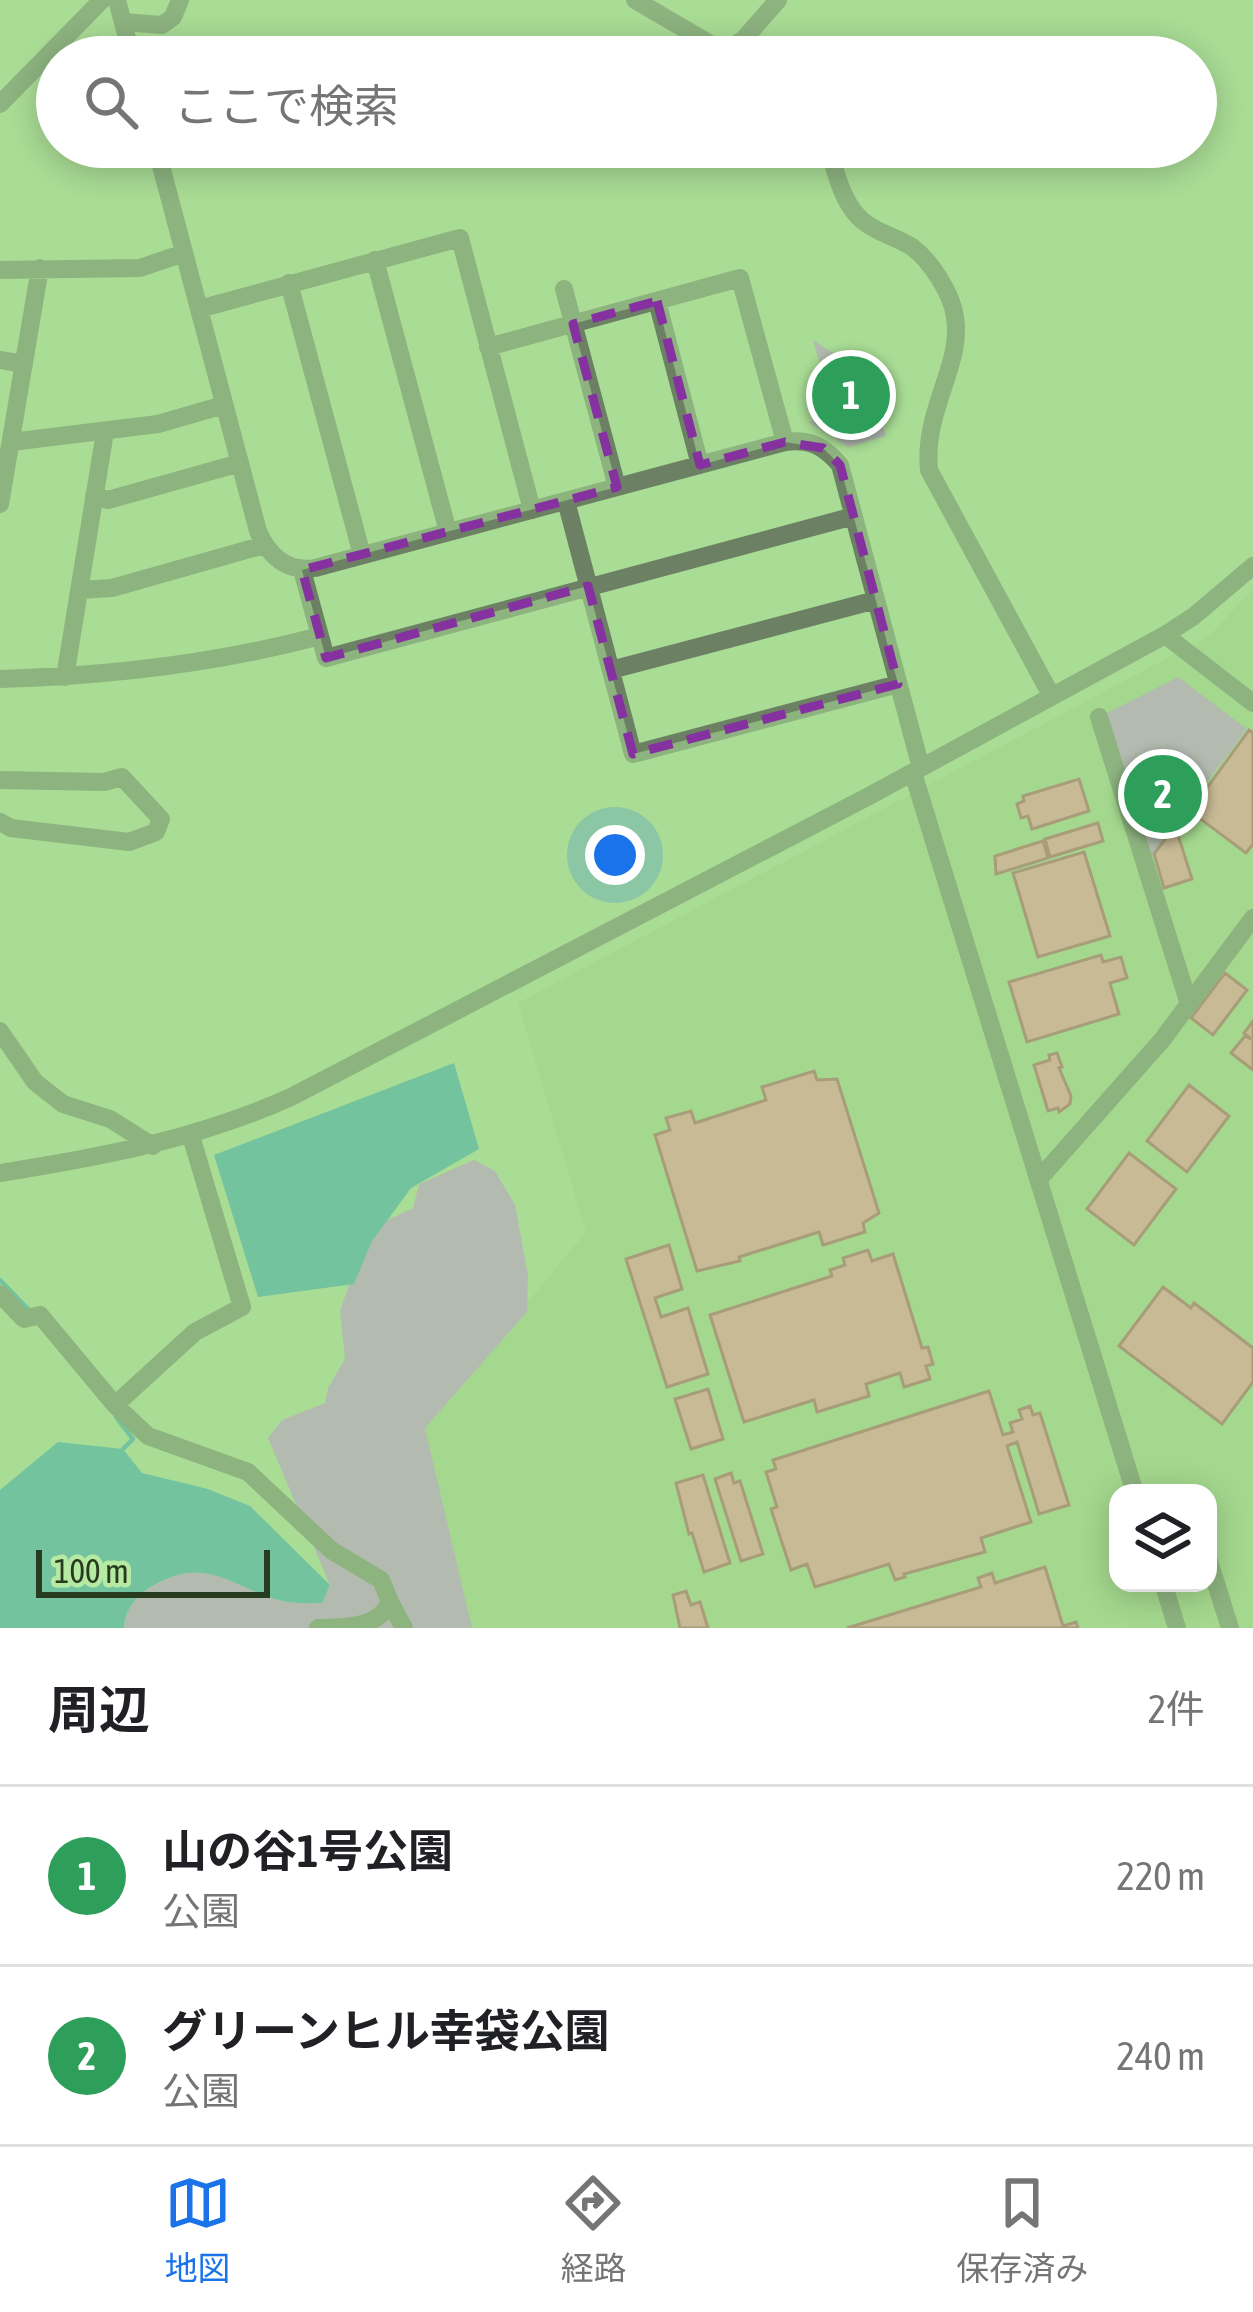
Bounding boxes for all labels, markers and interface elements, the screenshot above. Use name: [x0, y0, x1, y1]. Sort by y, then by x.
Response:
search box: [36, 36, 1217, 168]
icon: search: [78, 69, 144, 135]
text: ここで検索: [174, 80, 399, 132]
pin: 1: [812, 350, 890, 440]
pin: 2: [1124, 749, 1202, 839]
your location: [585, 825, 645, 885]
map controls: [1109, 1484, 1217, 1592]
button: layers: [1109, 1484, 1217, 1592]
scale bar: [36, 1544, 270, 1597]
text: 100 m: [54, 1552, 129, 1590]
text: 周辺: [48, 1680, 150, 1739]
text: 2件: [1148, 1687, 1205, 1731]
text: 山の谷1号公園: [162, 1825, 453, 1877]
text: 1: [78, 1854, 96, 1898]
text: 220 m: [1117, 1854, 1205, 1898]
text: 公園: [162, 1889, 240, 1933]
text: グリーンヒル幸袋公園: [162, 2005, 610, 2057]
text: 2: [78, 2034, 96, 2078]
text: 240 m: [1117, 2034, 1205, 2078]
text: 公園: [162, 2069, 240, 2113]
tab: 地図: [165, 2170, 231, 2290]
tab: 経路: [560, 2170, 626, 2290]
tab: 保存済み: [956, 2170, 1088, 2290]

